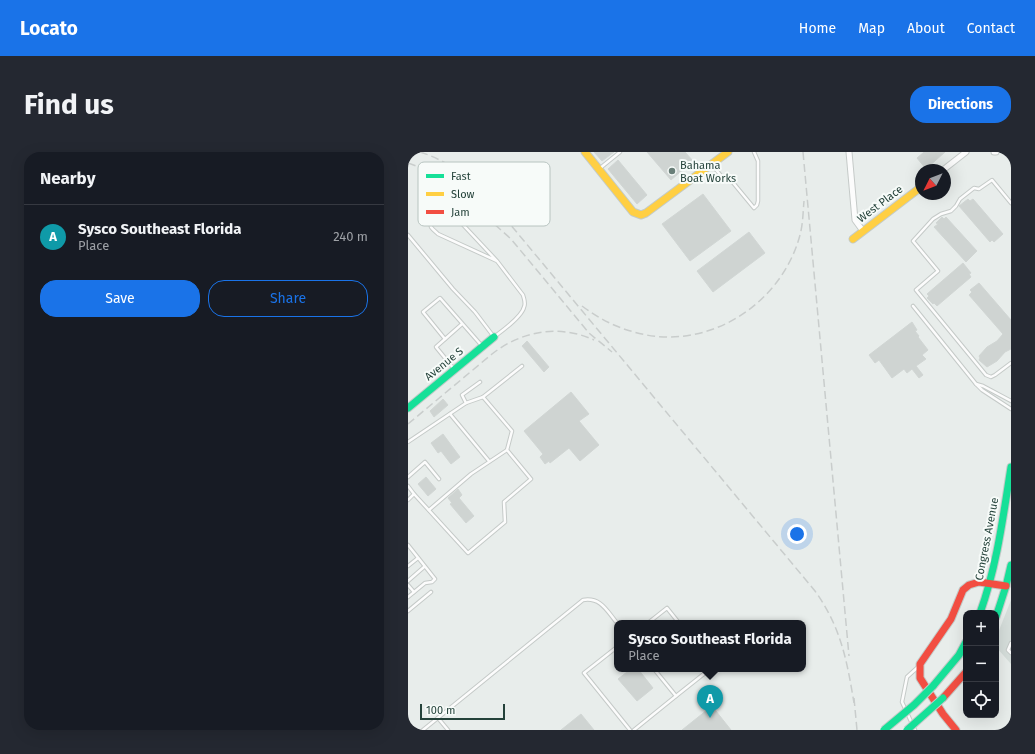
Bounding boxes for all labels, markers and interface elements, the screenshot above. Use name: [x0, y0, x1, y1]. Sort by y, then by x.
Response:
text: Locato: [20, 17, 78, 40]
text: Home: [799, 20, 836, 37]
text: Map: [858, 20, 885, 37]
text: About: [907, 20, 945, 37]
text: Contact: [967, 20, 1015, 37]
button: Directions: [910, 86, 1011, 123]
text: Find us: [24, 88, 114, 121]
place label: Bahama Boat Works: [680, 159, 736, 185]
legend: [418, 162, 550, 226]
north arrow: [915, 164, 951, 200]
marker: Bahama Boat Works: [667, 166, 677, 176]
text: Nearby: [40, 168, 95, 189]
text: Fast: [451, 170, 471, 183]
street label: West Place: [855, 183, 905, 225]
text: Slow: [451, 188, 475, 201]
text: Jam: [451, 206, 470, 219]
text: Sysco Southeast Florida: [78, 220, 241, 238]
text: A: [49, 229, 57, 244]
text: 240 m: [333, 229, 368, 244]
text: Place: [78, 238, 109, 253]
button: Save: [40, 280, 200, 317]
button: Share: [208, 280, 368, 317]
street label: Avenue S: [422, 345, 466, 383]
street label: Congress Avenue: [973, 497, 1001, 581]
your location: [787, 524, 807, 544]
map controls: [963, 610, 999, 718]
button: +: [963, 610, 999, 646]
popup: [614, 620, 806, 672]
text: Sysco Southeast Florida: [628, 630, 792, 648]
button: −: [963, 646, 999, 682]
text: Place: [628, 648, 660, 663]
button: locate: [963, 682, 999, 718]
pin: A: [697, 685, 723, 718]
scale bar: [420, 702, 505, 721]
text: 100 m: [426, 704, 455, 717]

